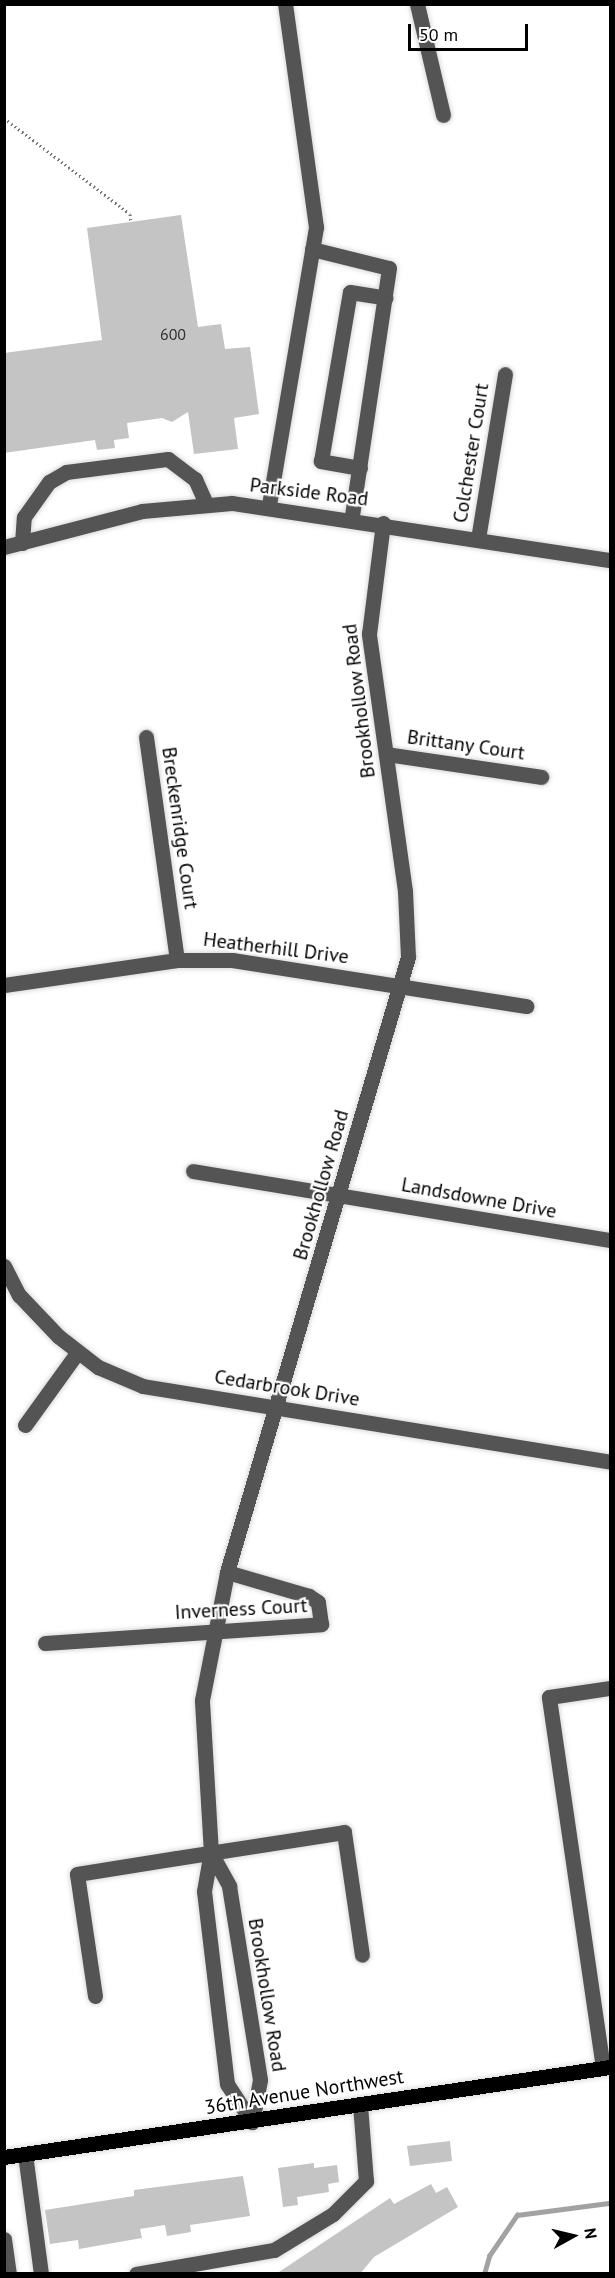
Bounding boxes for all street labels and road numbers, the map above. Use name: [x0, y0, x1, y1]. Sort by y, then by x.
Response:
street label: Colchester Court: [448, 381, 494, 525]
street label: Parkside Road: [248, 473, 370, 511]
street label: Brookhollow Road: [338, 622, 380, 780]
street label: Brittany Court: [405, 725, 527, 765]
street label: Breckenridge Court: [157, 745, 203, 911]
street label: Heatherhill Drive: [202, 927, 350, 969]
street label: Brookhollow Road: [288, 1107, 354, 1263]
street label: Landsdowne Drive: [400, 1173, 558, 1223]
street label: Cedarbrook Drive: [212, 1365, 362, 1411]
street label: Inverness Court: [174, 1594, 308, 1624]
street label: Brookhollow Road: [243, 1916, 291, 2074]
street label: 36th Avenue Northwest: [202, 2064, 406, 2120]

